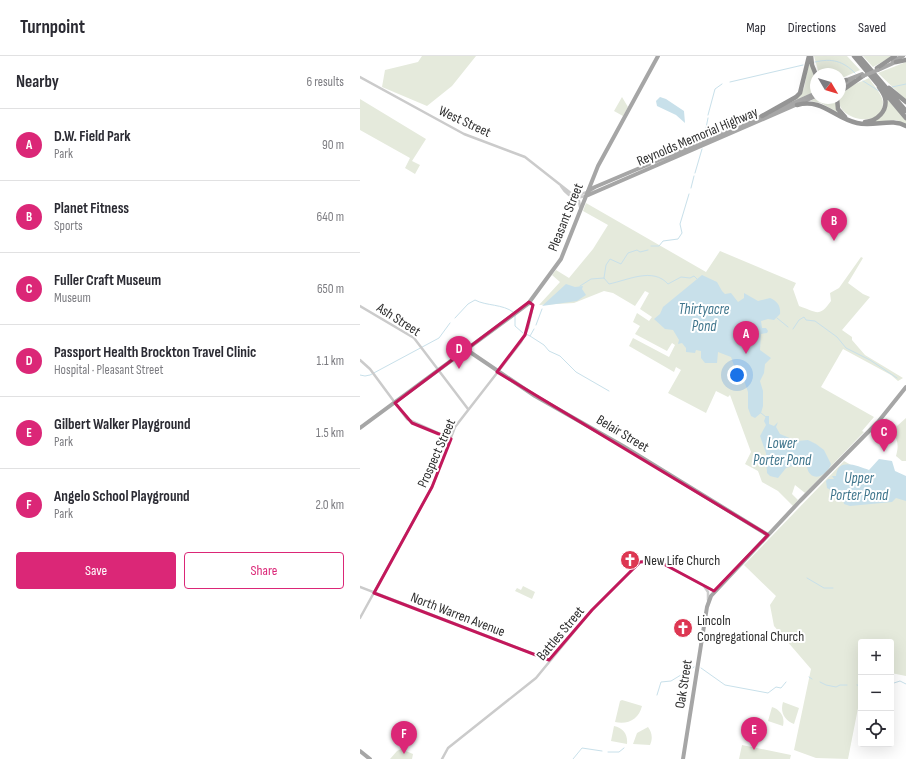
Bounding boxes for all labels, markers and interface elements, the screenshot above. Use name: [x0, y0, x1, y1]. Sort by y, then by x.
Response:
text: Turnpoint: [20, 16, 85, 39]
text: Map: [746, 19, 766, 36]
text: Directions: [788, 19, 836, 36]
text: Saved: [858, 19, 886, 36]
north arrow: [810, 68, 846, 104]
text: Nearby: [16, 72, 59, 92]
text: 6 results: [306, 74, 344, 90]
street label: West Street: [436, 102, 494, 141]
street label: Reynolds Memorial Highway: [634, 103, 761, 170]
text: D.W. Field Park: [54, 127, 131, 146]
text: A: [26, 137, 32, 153]
text: 90 m: [322, 137, 344, 153]
text: Park: [54, 146, 73, 162]
street label: Pleasant Street: [544, 181, 587, 254]
text: Planet Fitness: [54, 199, 129, 218]
pin: B: [821, 208, 847, 241]
text: B: [26, 209, 32, 225]
text: 640 m: [316, 209, 344, 225]
text: Sports: [54, 218, 83, 234]
text: Fuller Craft Museum: [54, 271, 161, 290]
text: C: [26, 281, 32, 297]
text: 650 m: [317, 281, 344, 297]
text: Museum: [54, 290, 91, 306]
street label: Ash Street: [373, 298, 424, 340]
water label: Thirtyacre Pond: [679, 300, 730, 336]
pin: A: [733, 321, 759, 354]
pin: D: [446, 336, 472, 369]
text: Passport Health Brockton Travel Clinic: [54, 343, 256, 362]
text: D: [26, 353, 32, 369]
text: 1.1 km: [317, 353, 344, 369]
text: Hospital · Pleasant Street: [54, 362, 163, 378]
your location: [727, 365, 747, 385]
street label: Belair Street: [593, 411, 652, 456]
text: Gilbert Walker Playground: [54, 415, 191, 434]
street label: Prospect Street: [414, 416, 459, 490]
pin: C: [871, 419, 897, 452]
text: E: [26, 425, 32, 441]
text: 1.5 km: [316, 425, 344, 441]
text: Park: [54, 434, 73, 450]
water label: Lower Porter Pond: [753, 434, 812, 470]
water label: Upper Porter Pond: [830, 469, 889, 505]
text: Angelo School Playground: [54, 487, 190, 506]
text: F: [26, 497, 32, 513]
text: 2.0 km: [315, 497, 344, 513]
text: Park: [54, 506, 73, 522]
church icon: New Life Church: [619, 549, 641, 571]
button: Save: [16, 552, 176, 589]
button: Share: [184, 552, 344, 589]
place label: New Life Church: [644, 552, 720, 569]
street label: North Warren Avenue: [408, 589, 507, 640]
street label: Battles Street: [533, 603, 588, 664]
place label: Lincoln Congregational Church: [697, 612, 804, 645]
church icon: Lincoln Congregational Church: [672, 617, 694, 639]
map controls: [858, 639, 894, 747]
button: +: [858, 639, 894, 675]
street label: Oak Street: [671, 658, 696, 710]
button: −: [858, 675, 894, 711]
button: locate: [858, 711, 894, 747]
pin: E: [741, 717, 767, 750]
pin: F: [391, 721, 417, 754]

